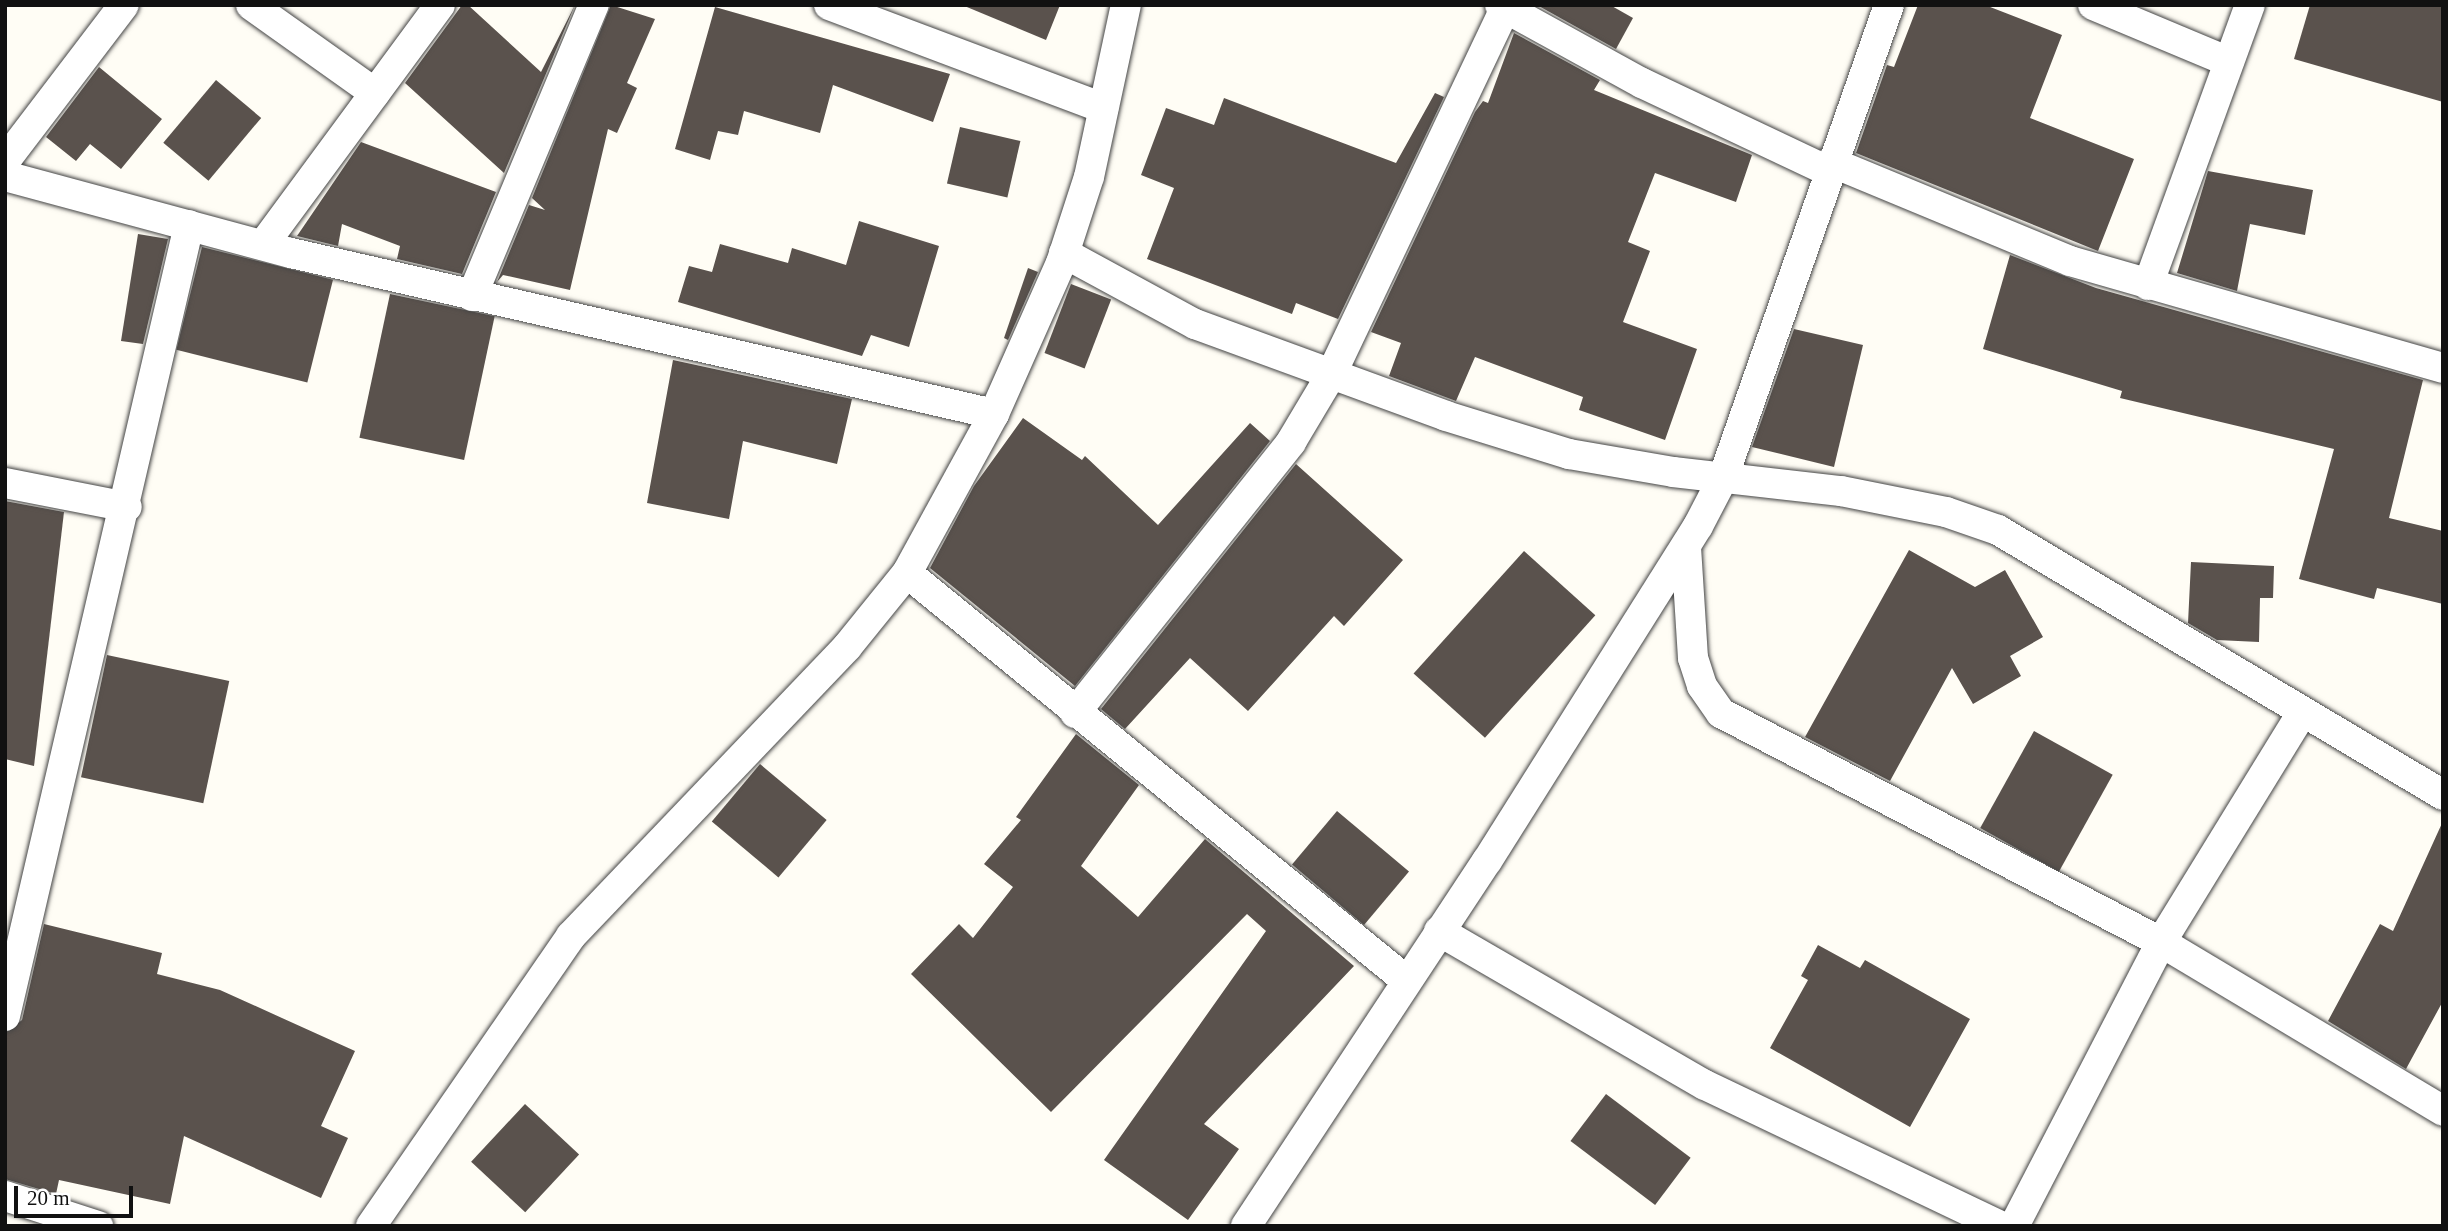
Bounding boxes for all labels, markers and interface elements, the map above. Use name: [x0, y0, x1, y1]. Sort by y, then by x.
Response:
scale bar: [18, 1172, 136, 1216]
text: 20 m: [27, 1186, 70, 1210]

